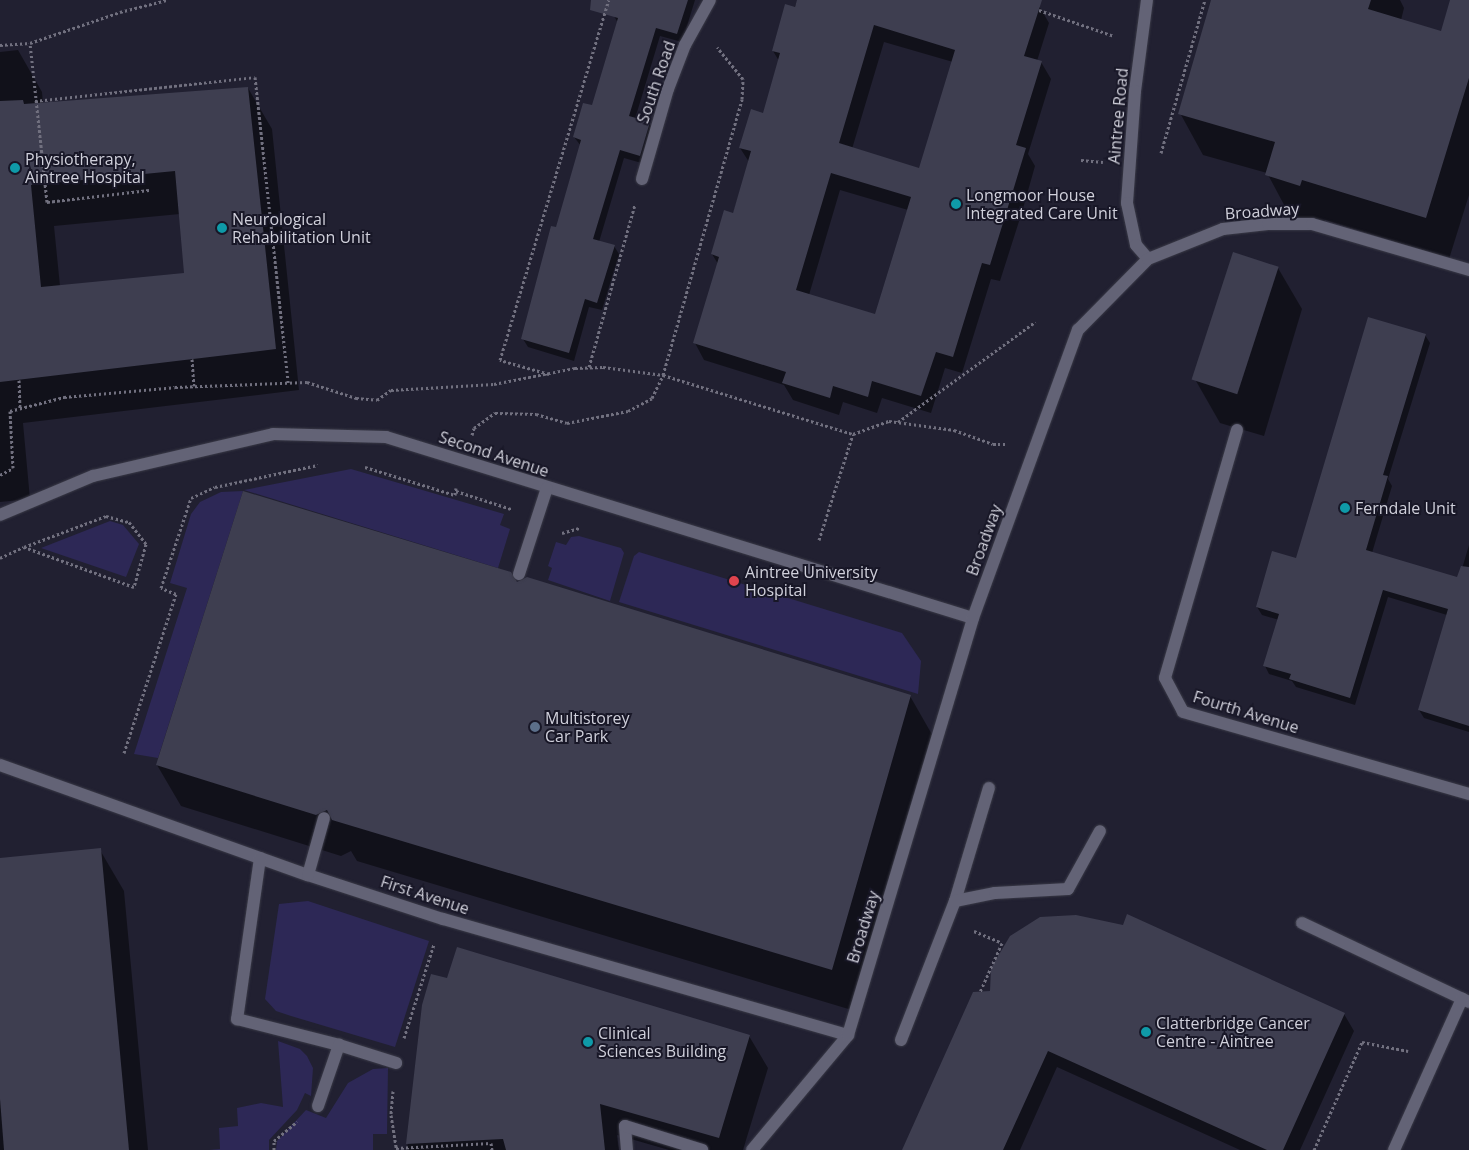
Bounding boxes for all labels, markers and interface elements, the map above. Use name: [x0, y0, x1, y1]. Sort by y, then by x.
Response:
street label: South Road: [633, 38, 679, 126]
street label: Aintree Road: [1104, 67, 1132, 165]
place label: Physiotherapy, Aintree Hospital: [25, 149, 145, 187]
marker: Physiotherapy, Aintree Hospital: [9, 162, 21, 174]
place label: Longmoor House Integrated Care Unit: [966, 185, 1118, 223]
marker: Longmoor House Integrated Care Unit: [950, 198, 962, 210]
street label: Broadway: [1224, 199, 1300, 223]
place label: Neurological Rehabilitation Unit: [232, 209, 371, 247]
marker: Neurological Rehabilitation Unit: [216, 222, 228, 234]
street label: Second Avenue: [437, 427, 551, 481]
place label: Ferndale Unit: [1355, 498, 1456, 518]
street label: Broadway: [962, 502, 1006, 578]
marker: Ferndale Unit: [1339, 502, 1351, 514]
place label: Aintree University Hospital: [745, 562, 878, 600]
marker: Aintree University Hospital: [727, 574, 741, 588]
street label: Fourth Avenue: [1191, 687, 1301, 737]
place label: Multistorey Car Park: [545, 708, 629, 746]
marker: Multistorey Car Park: [529, 721, 541, 733]
street label: First Avenue: [378, 872, 472, 918]
street label: Broadway: [843, 889, 883, 965]
place label: Clatterbridge Cancer Centre - Aintree: [1156, 1013, 1310, 1051]
place label: Clinical Sciences Building: [598, 1023, 726, 1061]
marker: Clatterbridge Cancer Centre - Aintree: [1140, 1026, 1152, 1038]
marker: Clinical Sciences Building: [582, 1036, 594, 1048]

